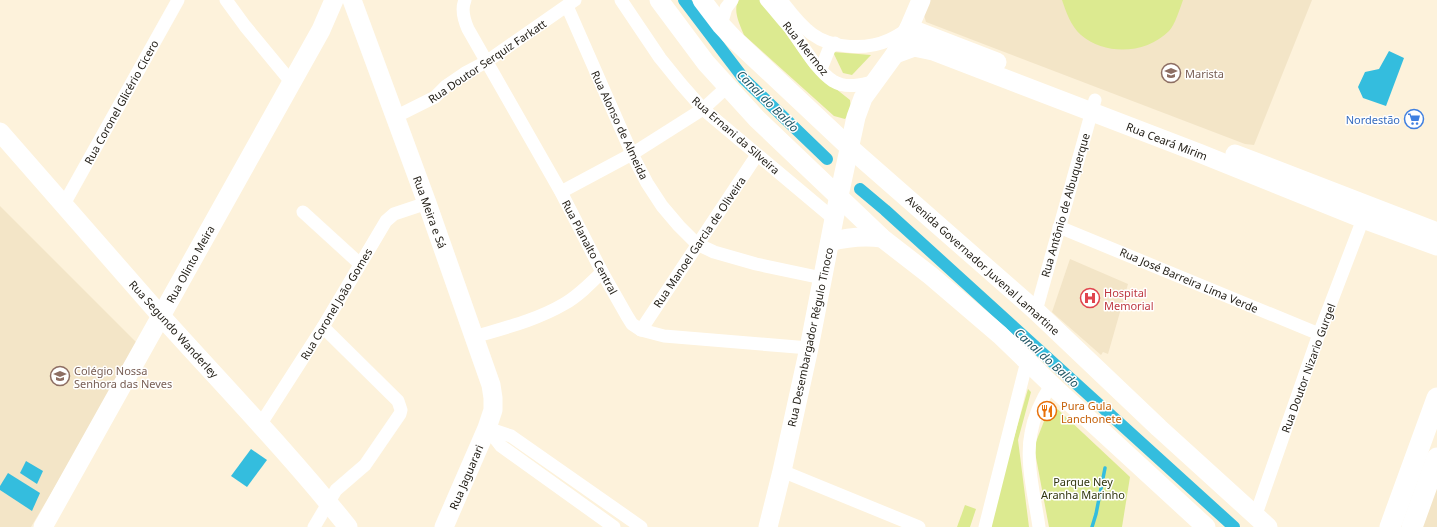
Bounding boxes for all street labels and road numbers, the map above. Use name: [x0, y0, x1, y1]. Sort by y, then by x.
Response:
street label: Rua Doutor Serquiz Farkatt: [425, 16, 549, 106]
street label: Rua Mermoz: [780, 18, 832, 78]
street label: Rua Coronel Glicério Cicero: [80, 37, 162, 167]
street label: Rua Alonso de Almeida: [588, 68, 652, 182]
street label: Rua Ernani da Silveira: [689, 93, 783, 177]
street label: Rua Ceará Mirim: [1124, 119, 1210, 163]
street label: Rua Antônio de Albuquerque: [1037, 131, 1093, 279]
street label: Rua Meira e Sá: [410, 174, 450, 250]
street label: Rua Manoel Garcia de Oliveira: [649, 174, 749, 310]
street label: Avenida Governador Juvenal Lamartine: [903, 192, 1063, 338]
street label: Rua Planalto Central: [559, 197, 621, 297]
street label: Rua Olinto Meira: [162, 222, 218, 306]
street label: Rua José Barreira Lima Verde: [1117, 244, 1261, 316]
street label: Rua Coronel João Gomes: [297, 245, 375, 363]
street label: Rua Desembargador Régulo Tinoco: [784, 246, 836, 428]
street label: Rua Segundo Wanderley: [126, 277, 222, 381]
street label: Rua Doutor Nizario Gurgel: [1278, 301, 1338, 435]
street label: Rua Jaguarari: [446, 442, 486, 512]

